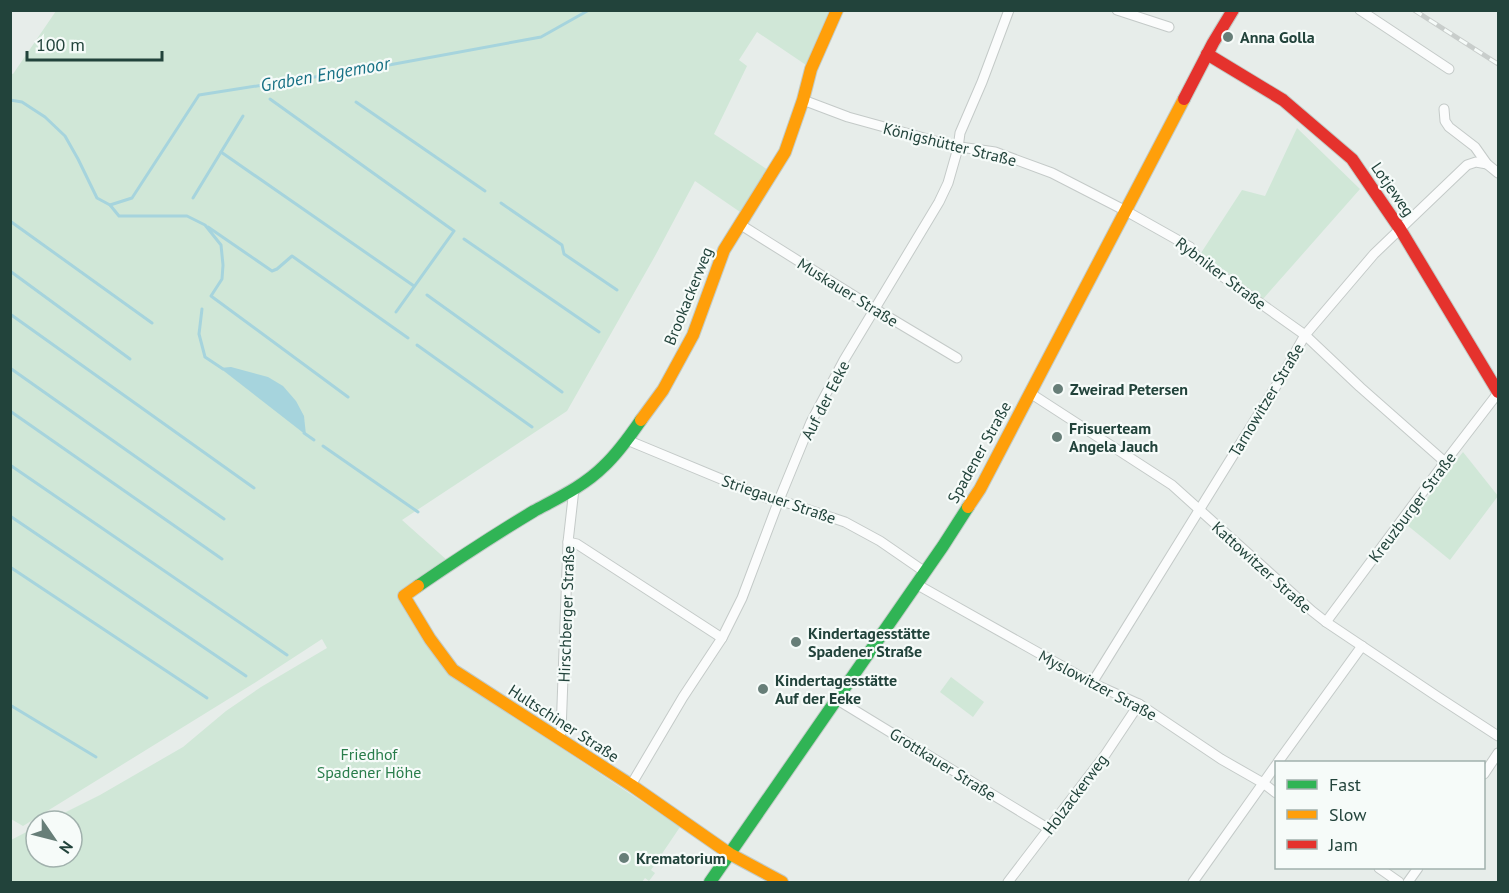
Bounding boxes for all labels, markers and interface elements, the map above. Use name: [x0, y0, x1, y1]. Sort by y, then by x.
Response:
scale bar: [27, 24, 162, 62]
place label: Anna Golla: [1240, 27, 1315, 47]
marker: Anna Golla: [1221, 30, 1235, 44]
text: 100 m: [36, 33, 85, 56]
water label: Graben Engemoor: [259, 51, 392, 97]
street label: Königshütter Straße: [881, 118, 1019, 170]
street label: Lotjeweg: [1367, 158, 1419, 220]
street label: Rybniker Straße: [1172, 232, 1270, 314]
street label: Brookackerweg: [659, 244, 717, 348]
street label: Muskauer Straße: [794, 253, 902, 331]
street label: Tarnowitzer Straße: [1224, 340, 1308, 460]
street label: Auf der Eeke: [797, 357, 853, 443]
place label: Zweirad Petersen: [1070, 379, 1188, 399]
marker: Zweirad Petersen: [1051, 382, 1065, 396]
street label: Spadener Straße: [943, 398, 1015, 506]
place label: Frisuerteam Angela Jauch: [1069, 418, 1158, 456]
marker: Frisuerteam Angela Jauch: [1050, 430, 1064, 444]
street label: Kreuzburger Straße: [1364, 448, 1460, 566]
street label: Striegauer Straße: [719, 470, 839, 528]
street label: Kattowitzer Straße: [1208, 517, 1316, 617]
street label: Hirschberger Straße: [554, 545, 578, 683]
place label: Kindertagesstätte Spadener Straße: [808, 623, 930, 661]
marker: Kindertagesstätte Spadener Straße: [789, 635, 803, 649]
street label: Myslowitzer Straße: [1035, 645, 1161, 725]
place label: Kindertagesstätte Auf der Eeke: [775, 670, 897, 708]
street label: Hultschiner Straße: [505, 680, 623, 766]
marker: Kindertagesstätte Auf der Eeke: [756, 682, 770, 696]
street label: Grottkauer Straße: [886, 723, 1000, 805]
park label: Friedhof Spadener Höhe: [317, 744, 421, 782]
street label: Holzackerweg: [1038, 750, 1112, 838]
legend: [1275, 761, 1485, 869]
text: Fast: [1329, 773, 1361, 796]
text: Slow: [1329, 803, 1367, 826]
north arrow: [24, 809, 84, 869]
text: Jam: [1328, 833, 1358, 856]
text: N: [55, 838, 77, 858]
place label: Krematorium: [636, 848, 726, 868]
marker: Krematorium: [617, 851, 631, 865]

